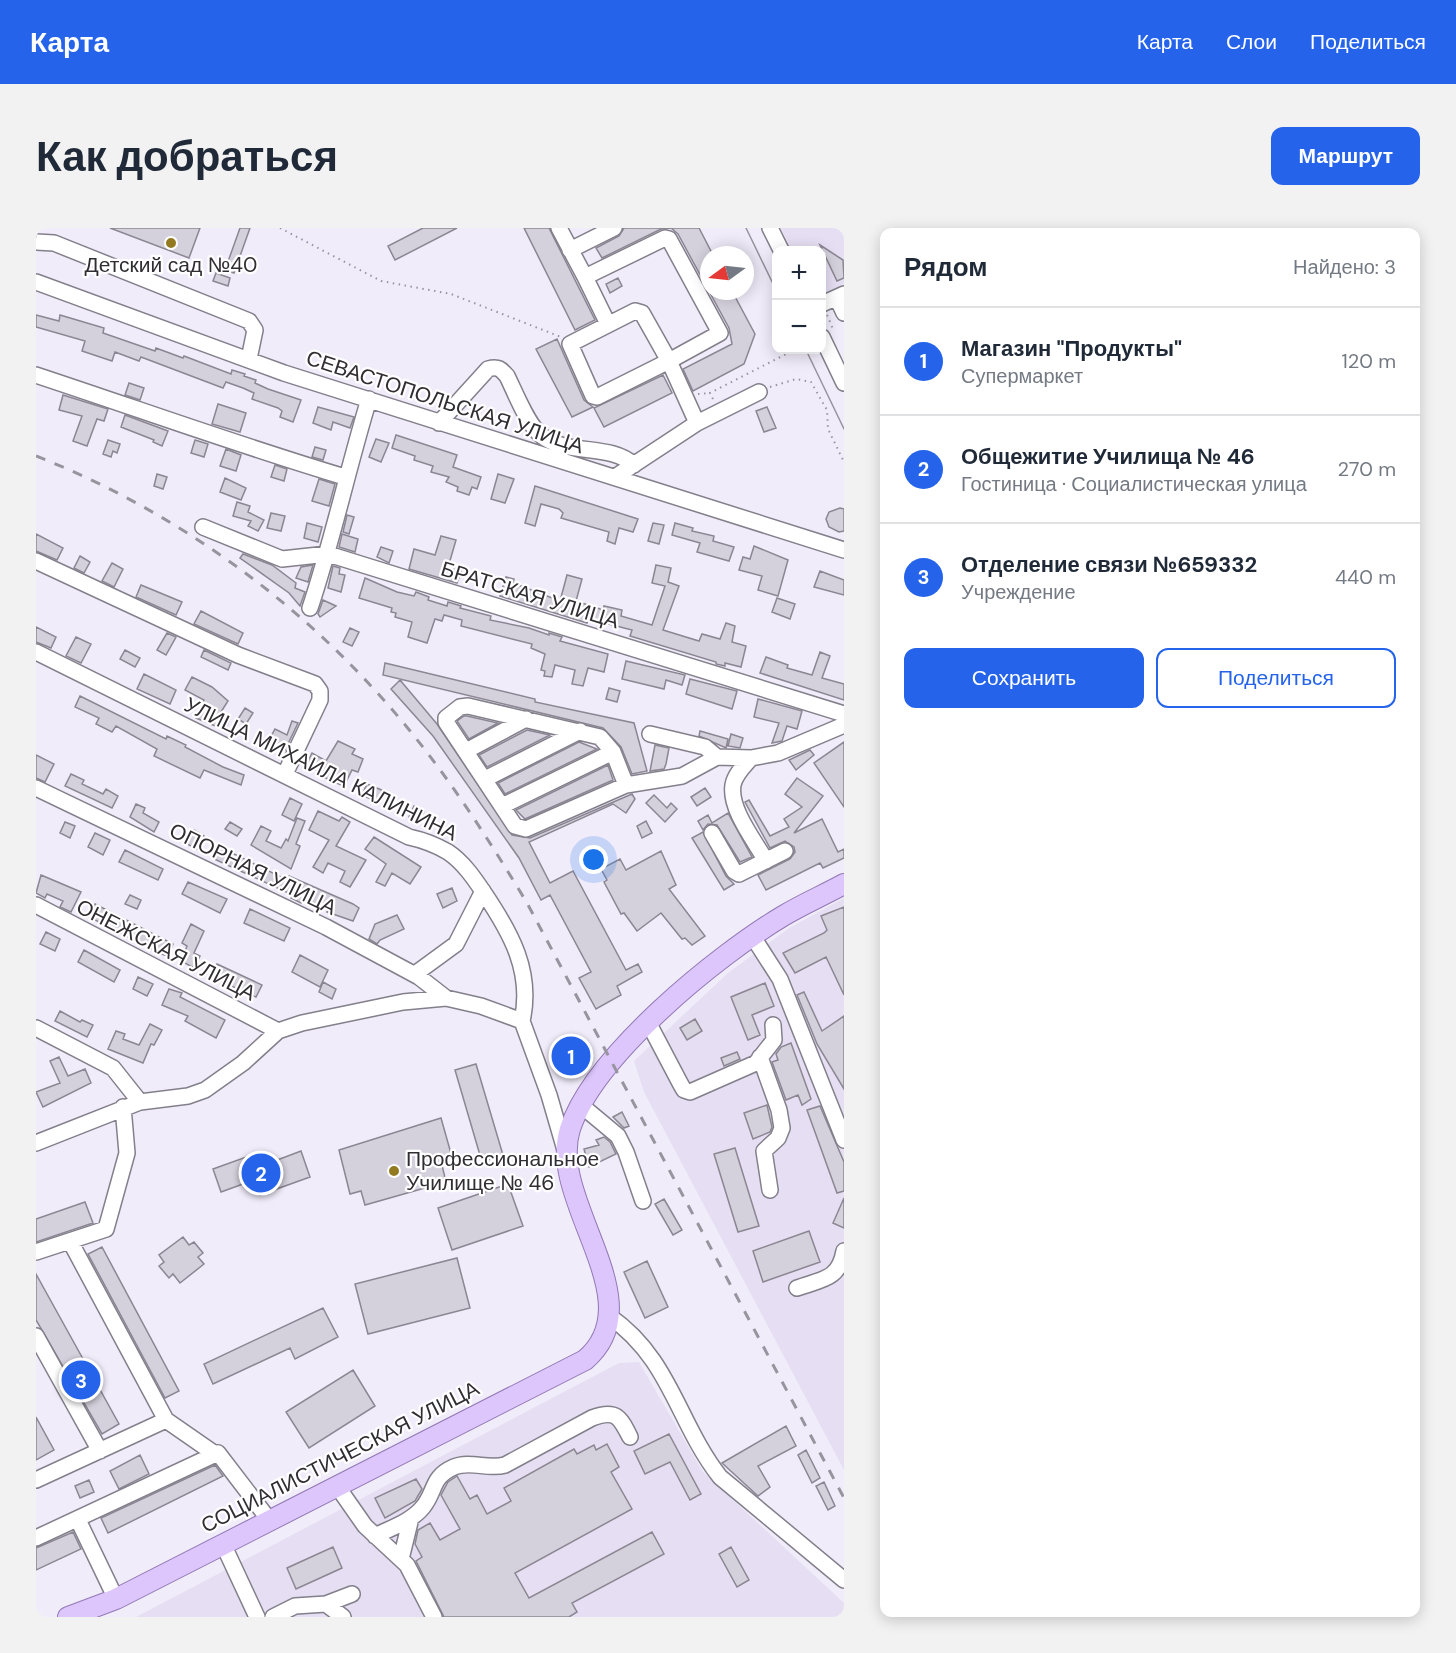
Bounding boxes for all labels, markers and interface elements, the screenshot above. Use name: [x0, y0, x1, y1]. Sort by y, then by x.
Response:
text: Карта: [30, 24, 109, 61]
text: Карта: [1137, 28, 1193, 56]
text: Слои: [1226, 28, 1277, 56]
text: Поделиться: [1310, 28, 1426, 56]
button: Маршрут: [1271, 127, 1420, 185]
text: Как добраться: [36, 129, 338, 184]
marker: Детский сад №40: [164, 236, 178, 250]
north arrow: [700, 246, 754, 300]
map controls: [772, 246, 826, 354]
button: +: [772, 246, 826, 300]
text: Рядом: [904, 250, 987, 284]
place label: Детский сад №40: [85, 251, 257, 279]
text: Найдено: 3: [1293, 254, 1396, 280]
button: −: [772, 300, 826, 354]
text: Магазин "Продукты": [961, 334, 1182, 363]
street label: СЕВАСТОПОЛЬСКАЯ УЛИЦА: [303, 344, 587, 460]
text: 1: [920, 348, 927, 374]
text: 120 m: [1342, 348, 1396, 374]
text: Супермаркет: [961, 363, 1083, 389]
text: Общежитие Училища № 46: [961, 442, 1255, 471]
text: 2: [918, 456, 929, 482]
text: 270 m: [1338, 456, 1396, 482]
text: Гостиница · Социалистическая улица: [961, 471, 1307, 497]
text: Отделение связи №659332: [961, 550, 1257, 579]
street label: БРАТСКАЯ УЛИЦА: [438, 555, 622, 635]
text: 3: [917, 564, 930, 590]
text: 440 m: [1335, 564, 1396, 590]
text: Учреждение: [961, 579, 1076, 605]
button: Сохранить: [904, 648, 1144, 708]
button: Поделиться: [1156, 648, 1396, 708]
street label: УЛИЦА МИХАИЛА КАЛИНИНА: [180, 691, 462, 847]
street label: ОПОРНАЯ УЛИЦА: [165, 816, 341, 922]
your location: [579, 845, 608, 874]
street label: ОНЕЖСКАЯ УЛИЦА: [71, 893, 261, 1007]
pin: 1: [552, 1034, 590, 1078]
place label: Профессиональное Училище № 46: [406, 1145, 599, 1197]
pin: 2: [242, 1150, 280, 1196]
marker: Профессиональное Училище № 46: [387, 1164, 401, 1178]
pin: 3: [62, 1358, 100, 1402]
street label: СОЦИАЛИСТИЧЕСКАЯ УЛИЦА: [196, 1374, 484, 1540]

